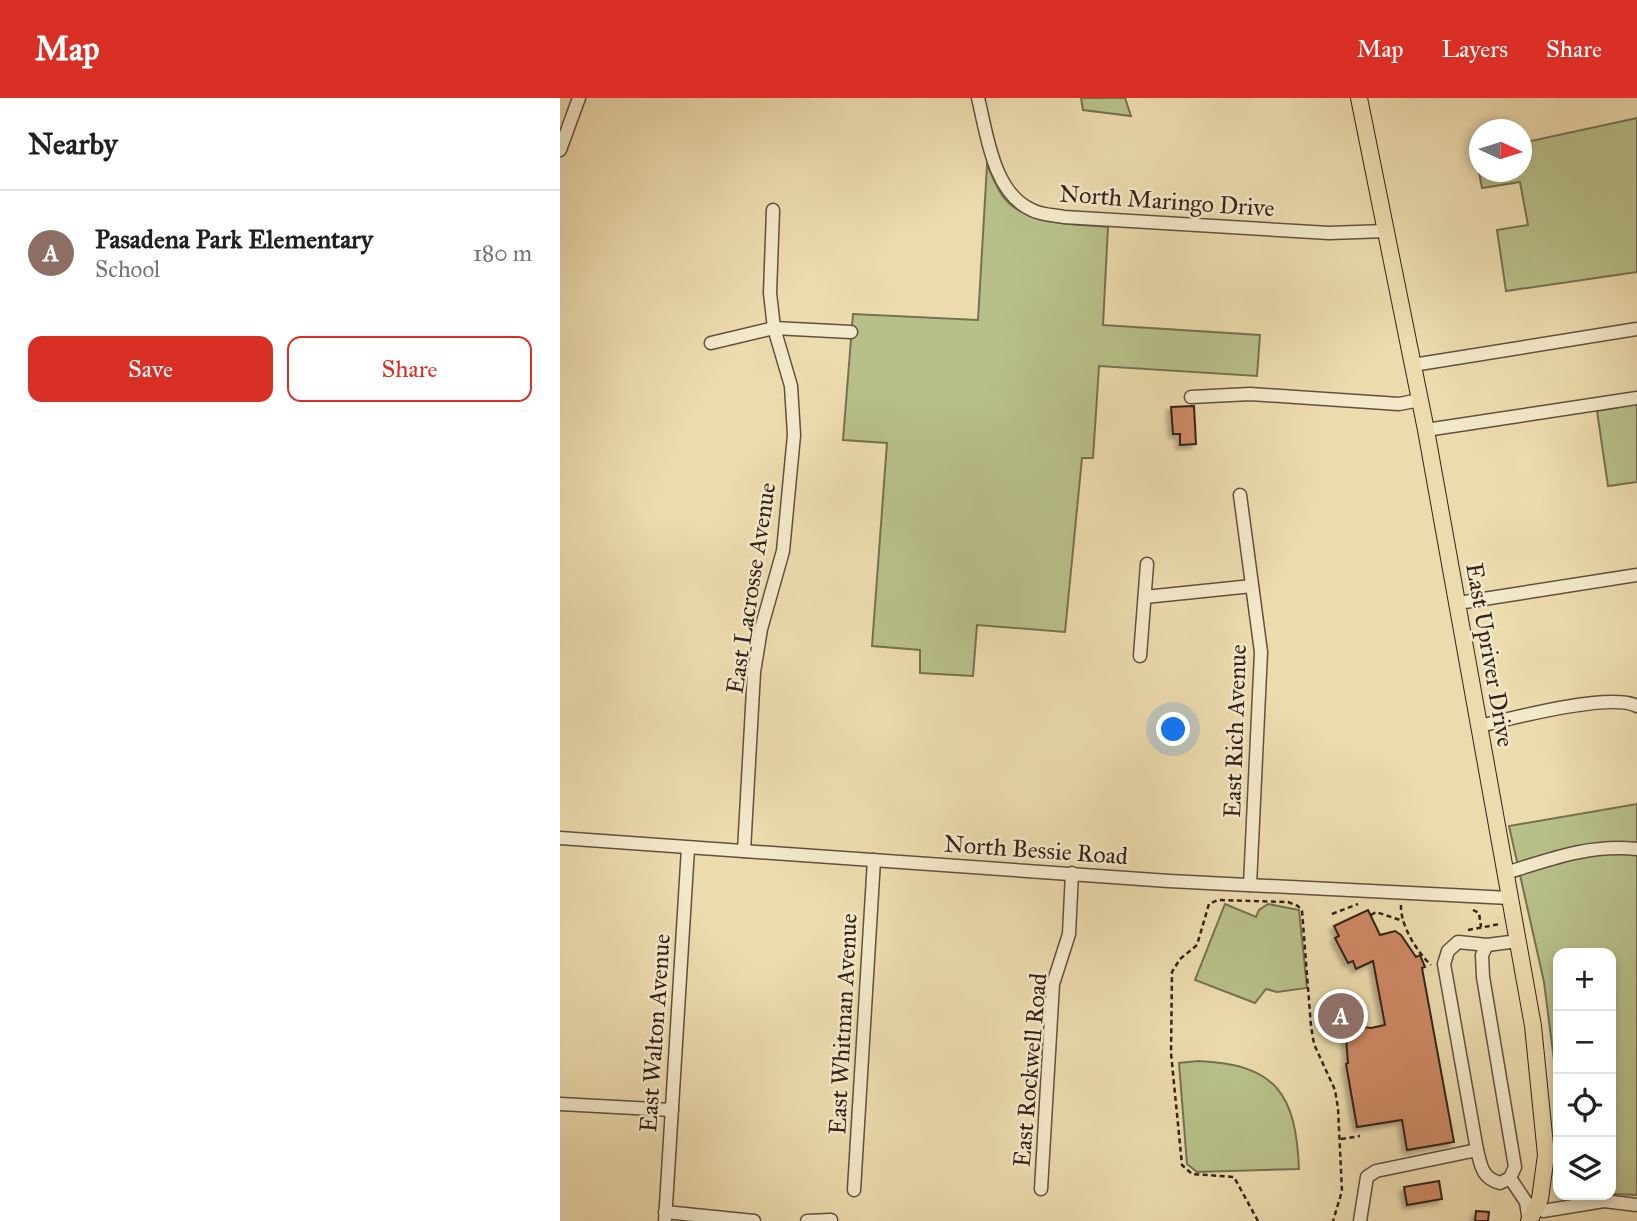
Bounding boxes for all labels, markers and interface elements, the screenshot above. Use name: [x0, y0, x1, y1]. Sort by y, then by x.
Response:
text: Map: [35, 29, 99, 69]
text: Map: [1357, 34, 1404, 64]
text: Layers: [1442, 34, 1508, 64]
text: Share: [1546, 34, 1602, 64]
north arrow: [1469, 119, 1532, 182]
text: Nearby: [28, 126, 118, 162]
street label: North Maringo Drive: [1058, 179, 1276, 223]
text: Pasadena Park Elementary: [95, 223, 373, 255]
text: A: [43, 239, 59, 267]
text: 180 m: [473, 239, 532, 267]
text: School: [95, 255, 160, 283]
button: Save: [28, 336, 273, 402]
button: Share: [287, 336, 532, 402]
street label: East Lacrosse Avenue: [719, 480, 783, 696]
street label: East Upriver Drive: [1459, 561, 1521, 749]
street label: East Rich Avenue: [1217, 644, 1253, 818]
your location: [1156, 712, 1190, 746]
street label: North Bessie Road: [943, 829, 1129, 871]
street label: East Whitman Avenue: [822, 913, 864, 1135]
street label: East Walton Avenue: [633, 933, 677, 1133]
map controls: [1553, 948, 1616, 1200]
button: +: [1553, 948, 1616, 1011]
street label: East Rockwell Road: [1007, 972, 1053, 1168]
pin: A: [1318, 990, 1364, 1042]
button: −: [1553, 1011, 1616, 1074]
button: locate: [1553, 1074, 1616, 1137]
button: layers: [1553, 1137, 1616, 1200]

